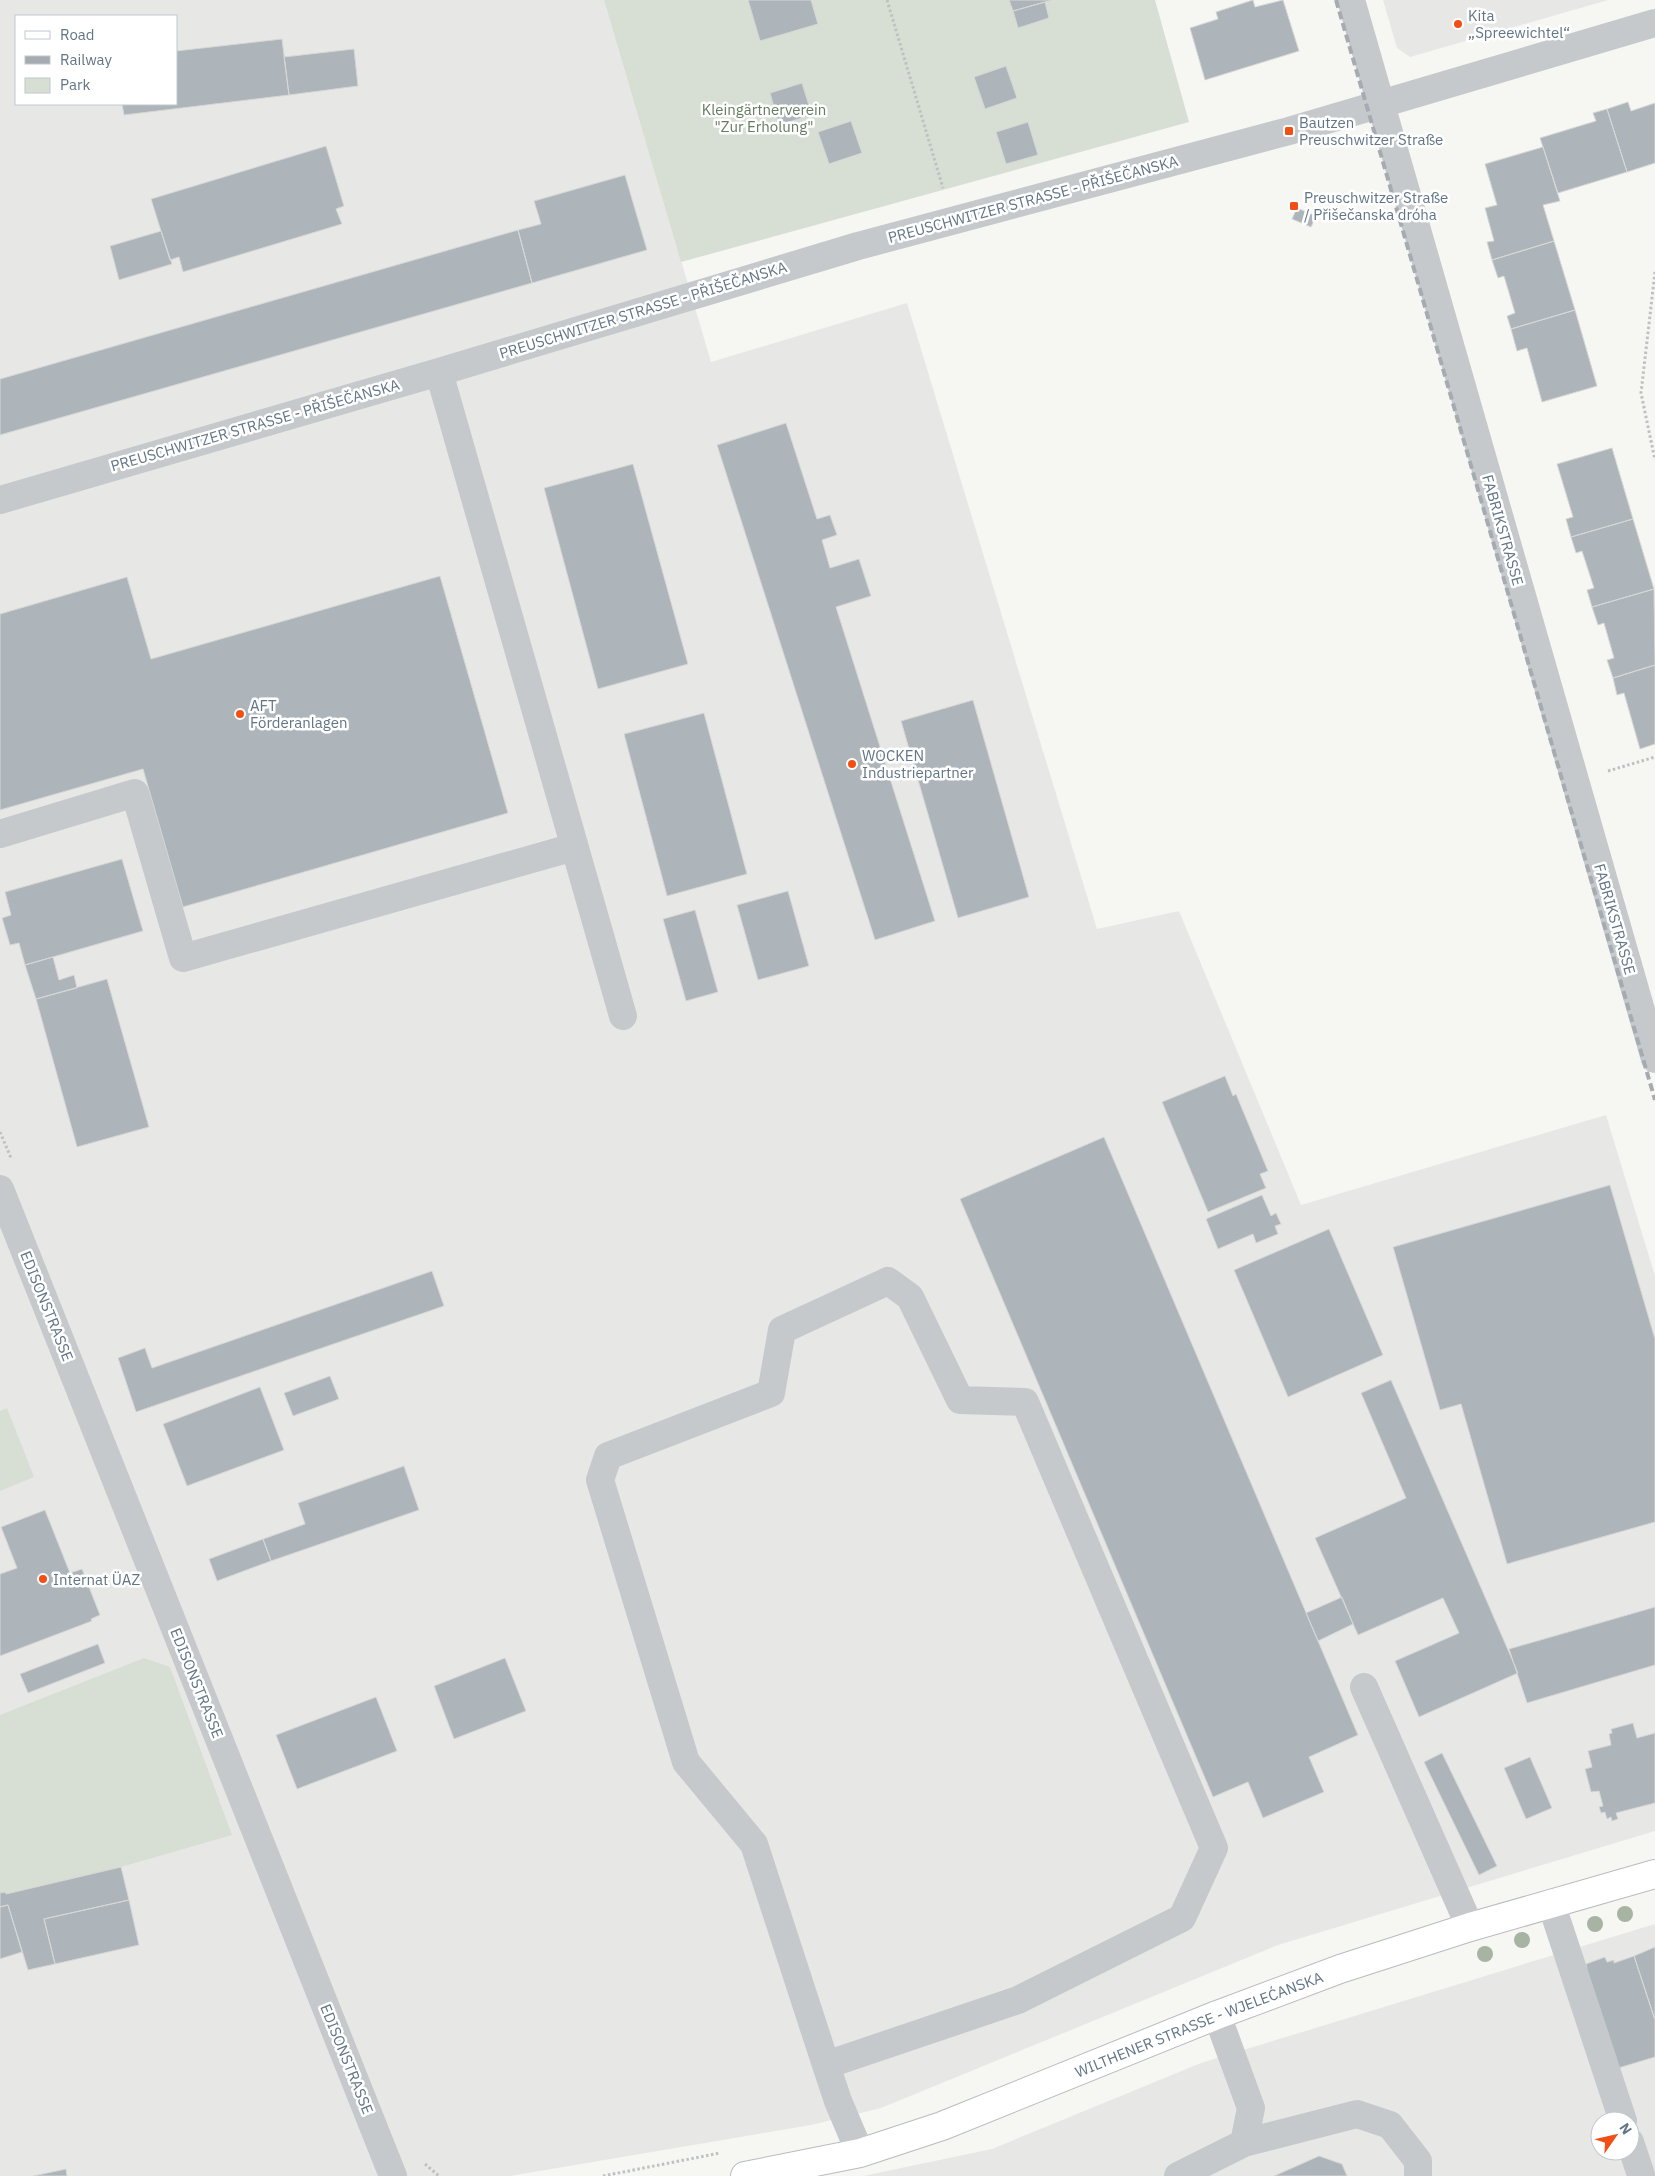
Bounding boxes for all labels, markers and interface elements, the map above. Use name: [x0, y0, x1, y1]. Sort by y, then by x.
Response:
place label: Kita „Spreewichtel“: [1468, 6, 1570, 42]
legend: [15, 15, 178, 105]
marker: Kita „Spreewichtel“: [1452, 18, 1464, 30]
text: Road: [60, 25, 95, 44]
text: Railway: [60, 50, 113, 69]
text: Park: [60, 75, 90, 94]
park label: Kleingärtnerverein "Zur Erholung": [702, 100, 826, 136]
place label: Bautzen Preuschwitzer Straße: [1299, 113, 1443, 149]
marker: Bautzen Preuschwitzer Straße: [1283, 125, 1295, 137]
street label: PREUSCHWITZER STRASSE - PŘIŠEČANSKA: [886, 151, 1181, 247]
place label: Preuschwitzer Straße / Přišečanska dróha: [1304, 188, 1448, 224]
marker: Preuschwitzer Straße / Přišečanska dróha: [1288, 200, 1300, 212]
street label: PREUSCHWITZER STRASSE - PŘIŠEČANSKA: [497, 257, 789, 363]
street label: PREUSCHWITZER STRASSE - PŘIŠEČANSKA: [108, 374, 402, 475]
street label: FABRIKSTRASSE: [1478, 472, 1528, 588]
place label: AFT Förderanlagen: [250, 696, 347, 732]
marker: AFT Förderanlagen: [234, 708, 246, 720]
place label: WOCKEN Industriepartner: [862, 746, 974, 782]
marker: WOCKEN Industriepartner: [846, 758, 858, 770]
street label: FABRIKSTRASSE: [1590, 861, 1640, 977]
street label: EDISONSTRASSE: [16, 1248, 78, 1364]
place label: Internat ÜAZ: [53, 1570, 140, 1589]
marker: Internat ÜAZ: [37, 1573, 49, 1585]
street label: EDISONSTRASSE: [166, 1625, 228, 1741]
street label: WILTHENER STRASSE - WJELEĆANSKA: [1072, 1967, 1326, 2081]
street label: EDISONSTRASSE: [316, 2001, 378, 2117]
north arrow: [1590, 2111, 1640, 2161]
text: N: [1615, 2119, 1636, 2138]

